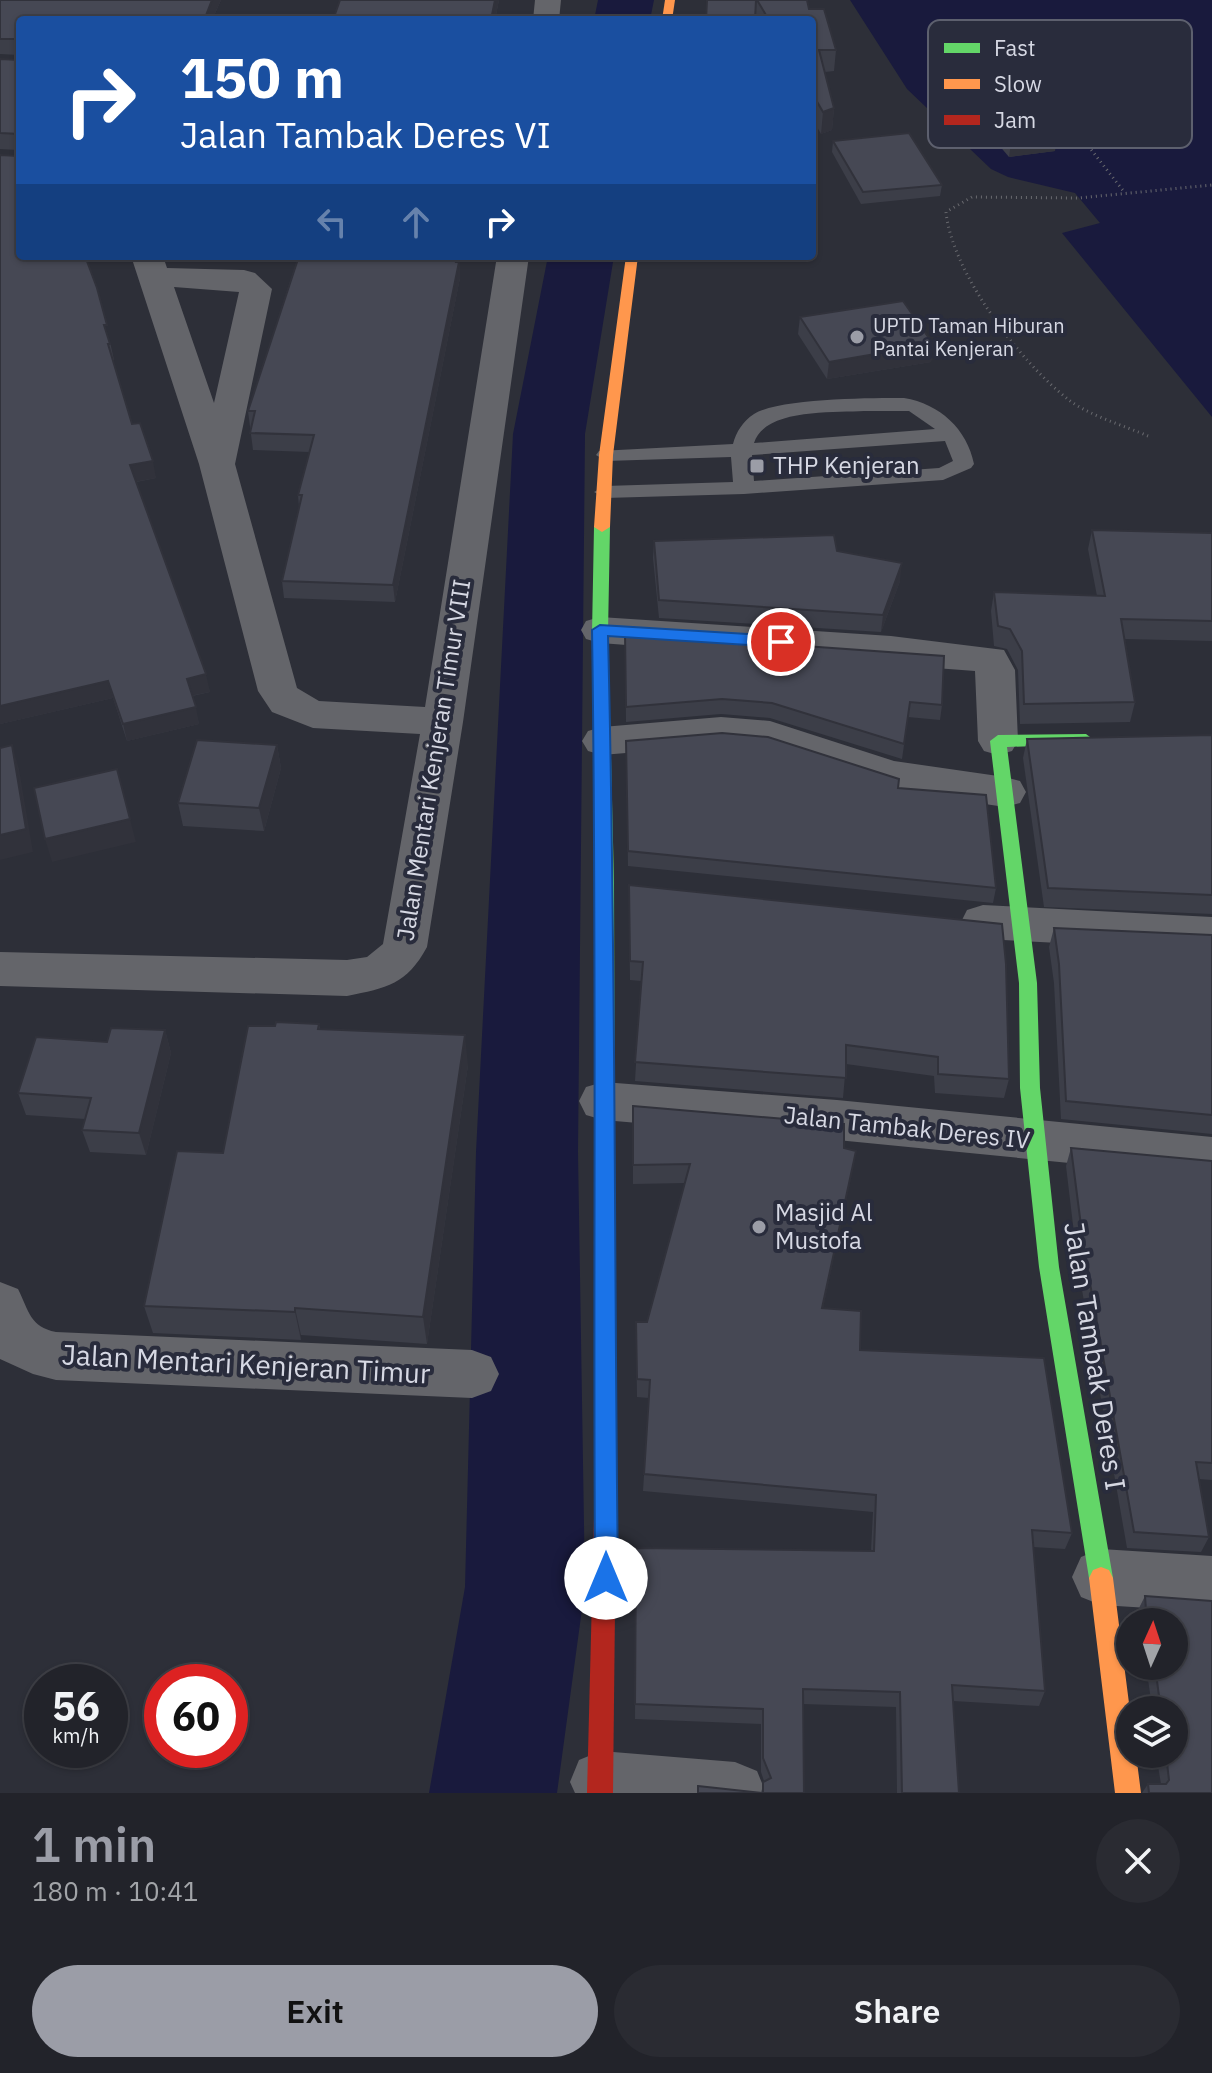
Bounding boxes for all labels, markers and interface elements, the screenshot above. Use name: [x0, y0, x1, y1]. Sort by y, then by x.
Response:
legend: [928, 20, 1192, 148]
text: Fast: [994, 33, 1035, 62]
text: 150 m: [180, 41, 344, 113]
icon: right: [48, 48, 152, 152]
text: Slow: [994, 69, 1042, 98]
text: Jam: [994, 105, 1036, 134]
text: Jalan Tambak Deres VI: [180, 111, 551, 158]
icon: left: [310, 200, 354, 244]
icon: ahead: [394, 200, 438, 244]
icon: right: [478, 200, 522, 244]
place label: UPTD Taman Hiburan Pantai Kenjeran: [873, 312, 1065, 362]
marker: UPTD Taman Hiburan Pantai Kenjeran: [848, 328, 866, 346]
place label: THP Kenjeran: [773, 449, 920, 481]
marker: THP Kenjeran: [748, 457, 766, 475]
street label: Jalan Mentari Kenjeran Timur VIII: [389, 577, 477, 943]
pin: [747, 608, 815, 676]
icon: arrive: [759, 620, 803, 664]
street label: Jalan Tambak Deres IV: [782, 1098, 1032, 1156]
place label: Masjid Al Mustofa: [775, 1196, 873, 1256]
marker: Masjid Al Mustofa: [750, 1218, 768, 1236]
street label: Jalan Tambak Deres I: [1056, 1219, 1135, 1493]
street label: Jalan Mentari Kenjeran Timur: [61, 1335, 431, 1392]
position arrow: [564, 1536, 648, 1620]
north arrow: [1116, 1608, 1188, 1680]
map controls: [1116, 1608, 1188, 1768]
speed limit sign: 60: [144, 1664, 248, 1768]
text: 56: [52, 1680, 100, 1732]
button: layers: [1116, 1696, 1188, 1768]
text: km/h: [52, 1722, 100, 1749]
text: 1 min: [32, 1813, 156, 1875]
button: close: [1096, 1819, 1180, 1903]
text: 180 m · 10:41: [32, 1874, 198, 1908]
button: Exit: [32, 1965, 598, 2057]
button: Share: [614, 1965, 1180, 2057]

